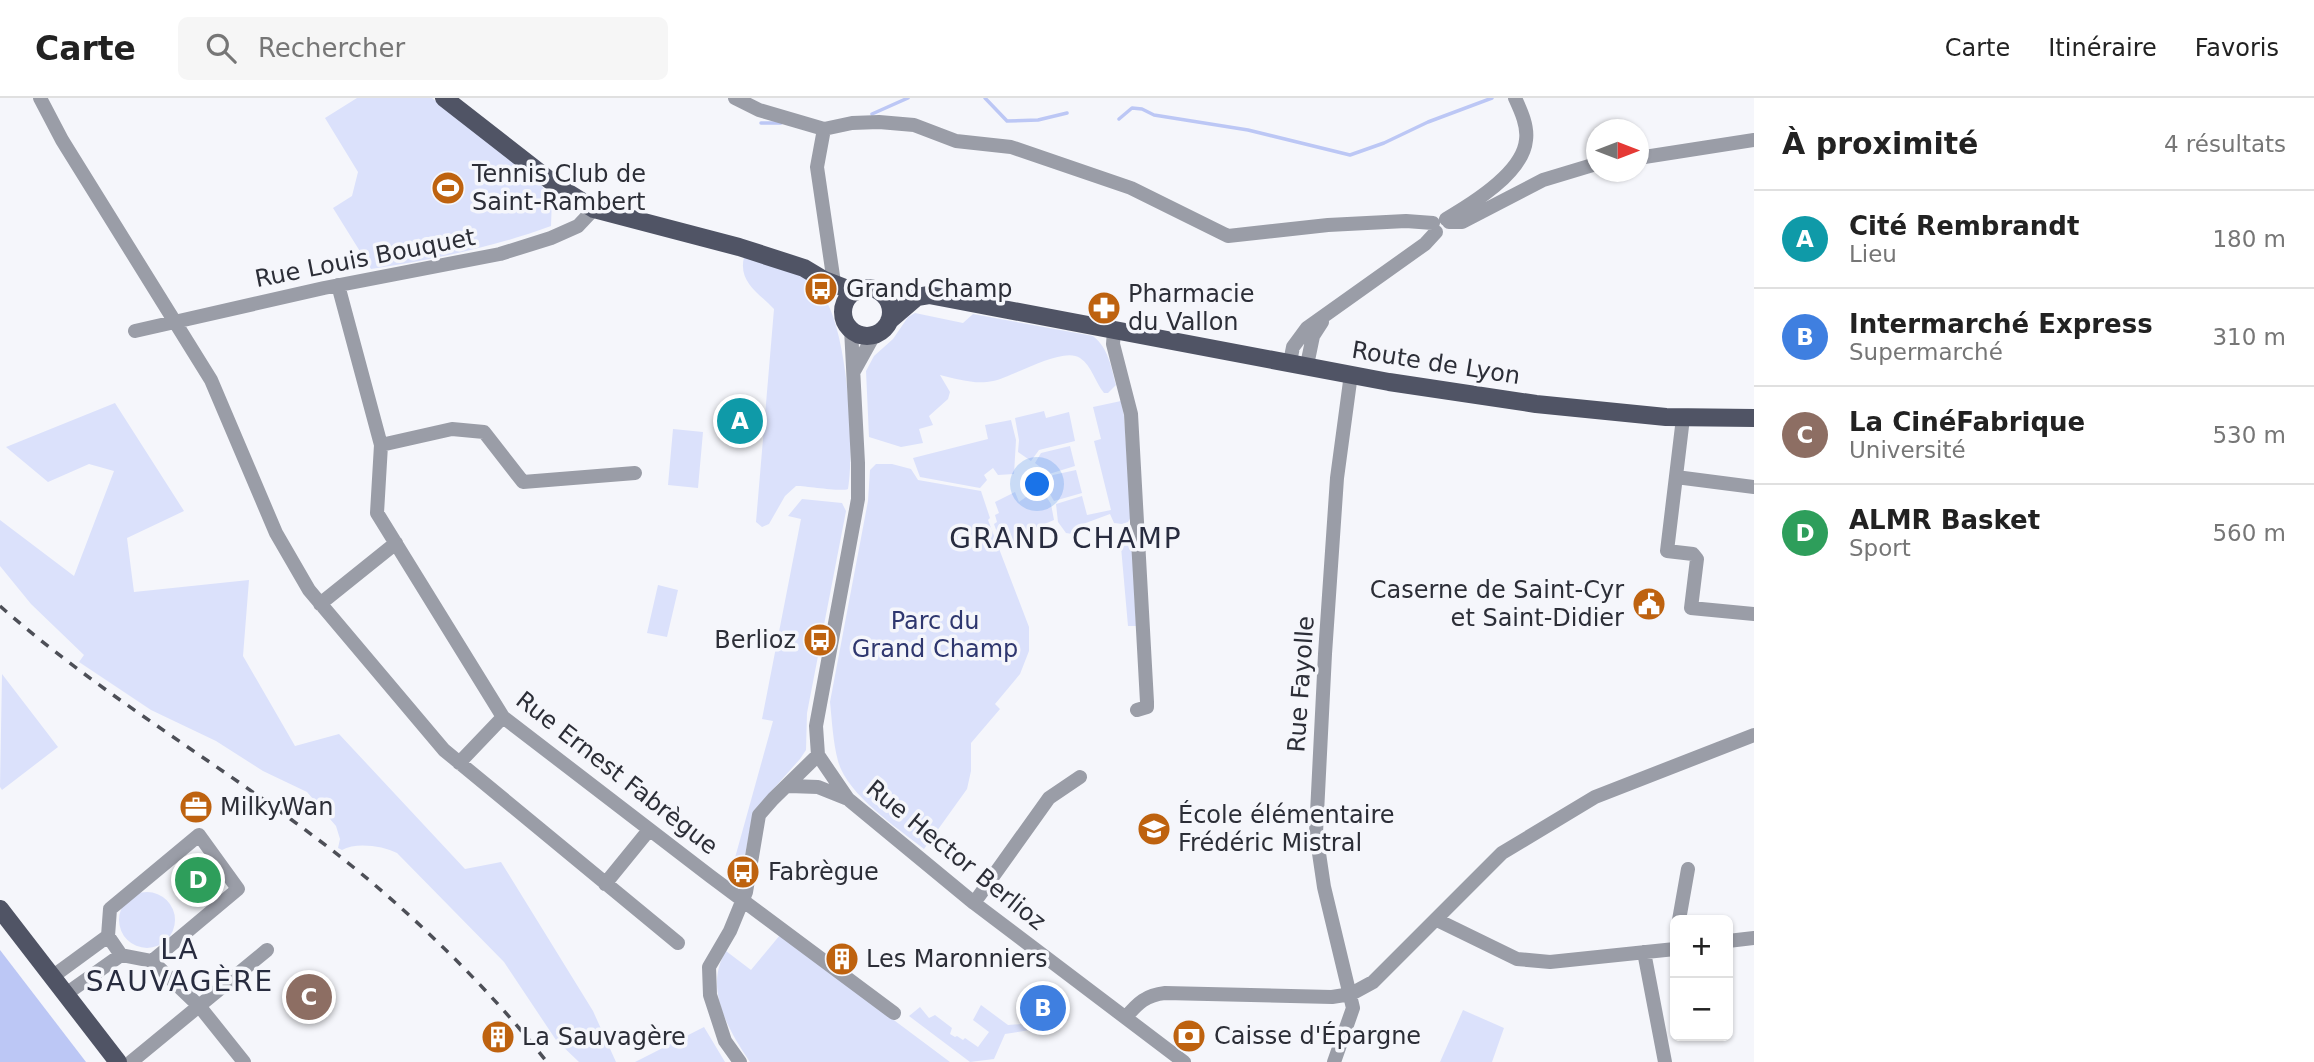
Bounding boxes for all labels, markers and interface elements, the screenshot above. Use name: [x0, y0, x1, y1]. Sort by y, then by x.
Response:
search box: [178, 17, 668, 80]
text: Carte: [35, 29, 136, 68]
icon: search: [202, 29, 240, 67]
text: Rechercher: [258, 33, 405, 63]
text: Carte: [1945, 34, 2010, 62]
text: Itinéraire: [2048, 34, 2157, 62]
text: Favoris: [2195, 34, 2279, 62]
north arrow: [1586, 119, 1649, 182]
text: À proximité: [1782, 126, 1978, 161]
text: 4 résultats: [2164, 131, 2286, 157]
place label: Tennis Club de Saint-Rambert: [471, 160, 646, 216]
sports icon: Tennis Club de Saint-Rambert: [429, 169, 467, 207]
text: Cité Rembrandt: [1849, 211, 2079, 241]
street label: Rue Louis Bouquet: [252, 223, 478, 293]
text: A: [1796, 226, 1814, 252]
text: 180 m: [2212, 226, 2286, 252]
text: Lieu: [1849, 241, 1897, 267]
bus stop icon: Grand Champ: [802, 270, 840, 308]
place label: Grand Champ: [846, 275, 1013, 303]
place label: Pharmacie du Vallon: [1128, 280, 1255, 336]
pharmacy icon: Pharmacie du Vallon: [1085, 289, 1123, 327]
text: Intermarché Express: [1849, 309, 2153, 339]
text: B: [1796, 324, 1814, 350]
text: 310 m: [2212, 324, 2286, 350]
street label: Route de Lyon: [1350, 336, 1522, 390]
text: Supermarché: [1849, 339, 2003, 365]
pin: A: [717, 395, 763, 447]
text: La CinéFabrique: [1849, 407, 2085, 437]
text: C: [1797, 422, 1813, 448]
text: 530 m: [2212, 422, 2286, 448]
text: Université: [1849, 437, 1966, 463]
your location: [1020, 467, 1054, 501]
text: ALMR Basket: [1849, 505, 2040, 535]
text: D: [1795, 520, 1815, 546]
text: 560 m: [2212, 520, 2286, 546]
district label: GRAND CHAMP: [949, 522, 1183, 555]
text: Sport: [1849, 535, 1911, 561]
place label: Caserne de Saint-Cyr et Saint-Didier: [1370, 576, 1624, 632]
public building icon: Caserne de Saint-Cyr et Saint-Didier: [1630, 585, 1668, 623]
park label: Parc du Grand Champ: [852, 607, 1018, 663]
street label: Rue Fayolle: [1282, 615, 1320, 753]
bus stop icon: Berlioz: [801, 621, 839, 659]
place label: Berlioz: [714, 626, 796, 654]
street label: Rue Ernest Fabrègue: [511, 686, 723, 860]
street label: Rue Hector Berlioz: [861, 774, 1051, 936]
office icon: MilkyWan: [177, 788, 215, 826]
place label: MilkyWan: [220, 793, 333, 821]
place label: École élémentaire Frédéric Mistral: [1178, 800, 1395, 857]
school or university icon: École élémentaire Frédéric Mistral: [1135, 810, 1173, 848]
bus stop icon: Fabrègue: [724, 853, 762, 891]
pin: D: [175, 854, 221, 906]
place label: Fabrègue: [768, 858, 879, 886]
map controls: [1670, 915, 1733, 1041]
button: +: [1670, 915, 1733, 978]
district label: LA SAUVAGÈRE: [86, 933, 274, 998]
building icon: Les Maronniers: [823, 940, 861, 978]
place label: Les Maronniers: [866, 945, 1048, 973]
pin: C: [286, 971, 332, 1023]
button: −: [1670, 978, 1733, 1041]
pin: B: [1020, 982, 1066, 1034]
bank icon: Caisse d'Épargne: [1170, 1017, 1208, 1055]
building icon: La Sauvagère: [479, 1018, 517, 1056]
place label: Caisse d'Épargne: [1214, 1021, 1421, 1050]
place label: La Sauvagère: [522, 1023, 686, 1051]

